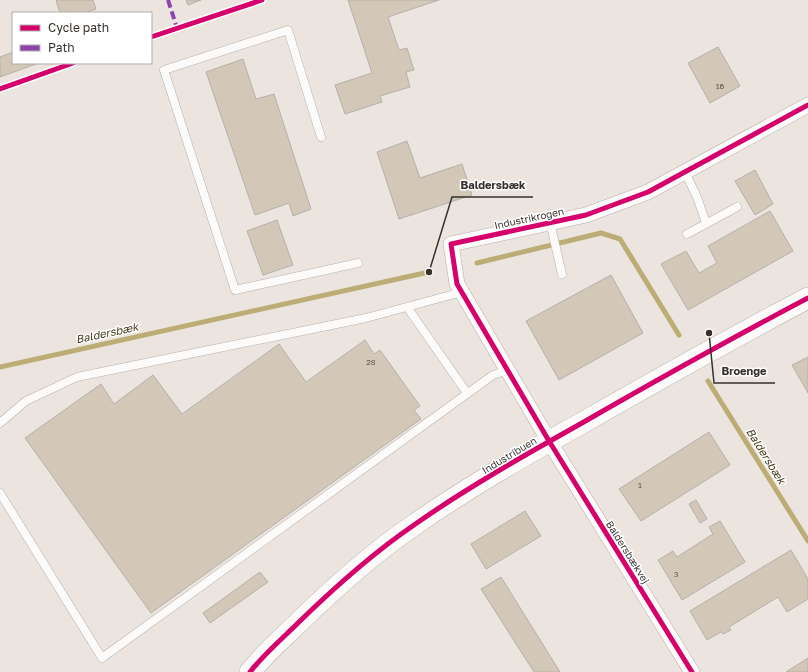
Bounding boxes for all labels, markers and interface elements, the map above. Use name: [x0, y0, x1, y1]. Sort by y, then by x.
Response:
legend: [12, 12, 152, 64]
text: Cycle path: [48, 20, 109, 35]
text: Path: [48, 40, 75, 55]
house number: 16: [716, 81, 725, 91]
callout: Baldersbæk: [452, 174, 533, 197]
text: Baldersbæk: [461, 178, 526, 191]
street label: Industrikrogen: [493, 205, 565, 231]
water label: Baldersbæk: [74, 319, 141, 345]
house number: 28: [366, 357, 376, 367]
callout: Broenge: [714, 360, 775, 383]
text: Broenge: [722, 364, 767, 377]
water label: Baldersbæk: [744, 425, 790, 488]
street label: Industribuen: [480, 434, 538, 476]
house number: 1: [638, 480, 642, 490]
street label: Baldersbækvej: [604, 518, 652, 586]
house number: 3: [674, 569, 679, 579]

